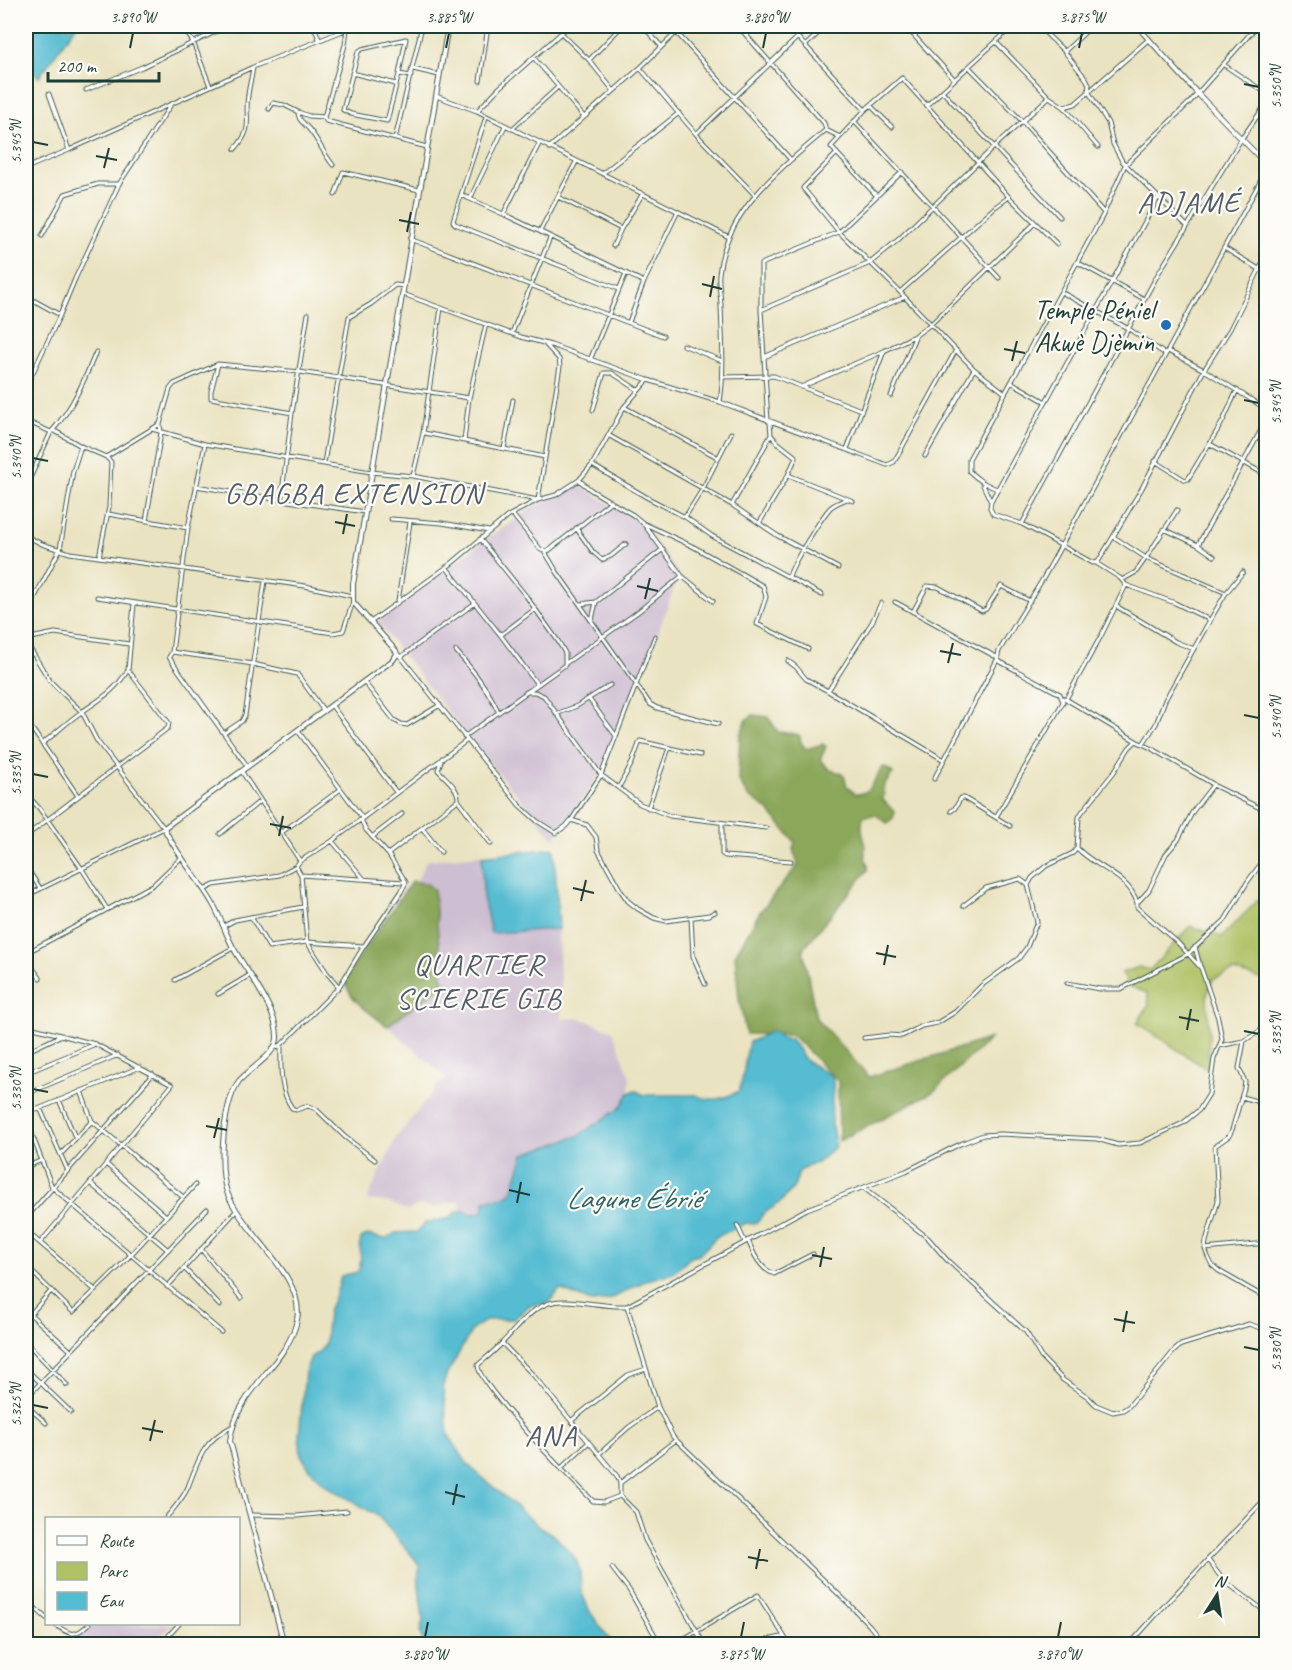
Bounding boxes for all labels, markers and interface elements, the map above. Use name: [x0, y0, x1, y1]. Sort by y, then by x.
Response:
text: 3.890°W: [110, 8, 159, 27]
text: 3.885°W: [426, 8, 475, 27]
text: 3.880°W: [743, 8, 792, 27]
text: 3.875°W: [1059, 8, 1108, 27]
scale bar: [48, 45, 159, 83]
text: 200 m: [57, 55, 98, 77]
text: 5.350°N: [1267, 62, 1286, 109]
text: 5.345°N: [7, 117, 26, 164]
district label: ADJAMÉ: [1137, 183, 1243, 221]
place label: Temple Péniel Akwè Djèmin: [1034, 292, 1159, 359]
marker: Temple Péniel Akwè Djèmin: [1159, 318, 1173, 332]
text: 5.345°N: [1267, 378, 1286, 425]
text: 5.340°N: [7, 433, 26, 480]
district label: GBAGBA EXTENSION: [225, 474, 487, 512]
text: 5.340°N: [1267, 693, 1286, 740]
text: 5.335°N: [7, 749, 26, 796]
district label: QUARTIER SCIERIE GIB: [396, 945, 563, 1017]
text: 5.335°N: [1267, 1009, 1286, 1056]
text: 5.330°N: [7, 1064, 26, 1111]
water label: Lagune Ébrié: [566, 1179, 708, 1217]
text: 5.330°N: [1267, 1325, 1286, 1372]
text: 5.325°N: [7, 1380, 26, 1427]
district label: ANA: [525, 1416, 578, 1454]
legend: [45, 1517, 240, 1625]
text: Route: [99, 1530, 134, 1552]
text: Parc: [99, 1560, 128, 1582]
north arrow: [1187, 1565, 1247, 1625]
text: N: [1213, 1570, 1230, 1593]
text: Eau: [99, 1590, 124, 1612]
text: 3.880°W: [402, 1645, 451, 1664]
text: 3.875°W: [718, 1645, 767, 1664]
text: 3.870°W: [1035, 1645, 1084, 1664]

